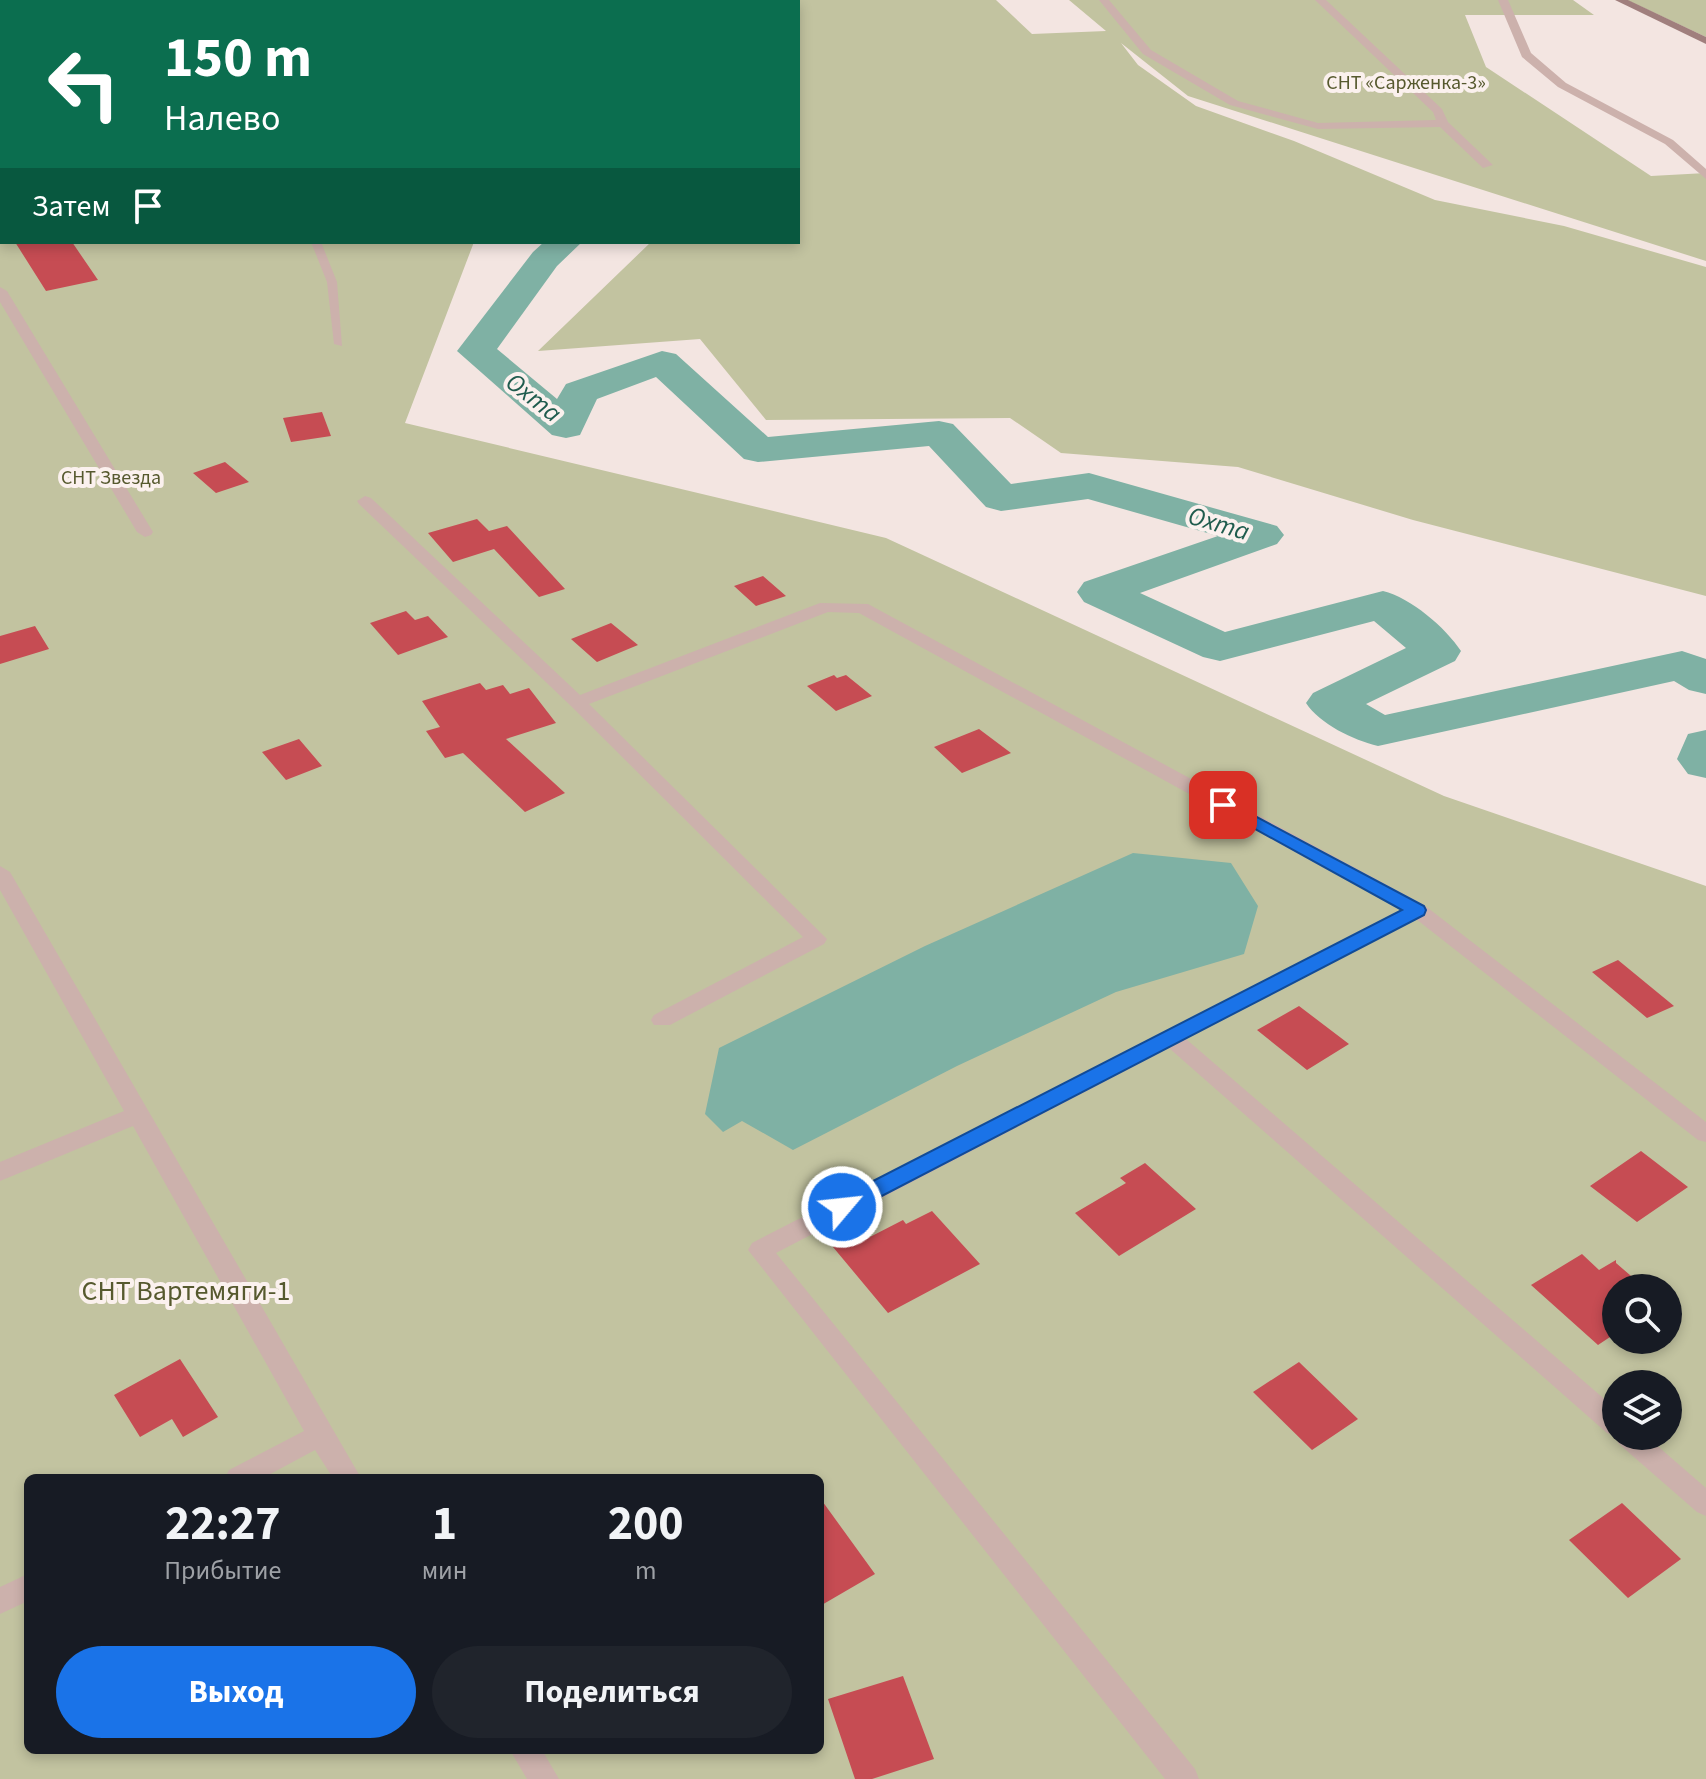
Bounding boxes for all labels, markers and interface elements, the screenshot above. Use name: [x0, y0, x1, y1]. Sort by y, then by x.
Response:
text: 150 m: [164, 19, 312, 98]
icon: left: [32, 32, 136, 136]
park label: СНТ «Сарженка-3»: [1326, 69, 1486, 97]
text: Налево: [164, 93, 280, 144]
icon: arrive: [126, 184, 170, 228]
text: Затем: [32, 185, 110, 228]
water label: Охта: [498, 364, 570, 431]
park label: СНТ Звезда: [61, 464, 161, 492]
water label: Охта: [1184, 497, 1254, 550]
pin: [1189, 771, 1257, 839]
icon: arrive: [1201, 783, 1245, 827]
position arrow: [800, 1165, 884, 1249]
park label: СНТ Вартемяги-1: [82, 1271, 290, 1311]
map controls: [1602, 1274, 1682, 1450]
button: search: [1602, 1274, 1682, 1354]
button: layers: [1602, 1370, 1682, 1450]
text: 22:27: [165, 1490, 281, 1558]
text: 1: [432, 1490, 457, 1558]
text: 200: [608, 1490, 684, 1558]
text: Прибытие: [164, 1552, 281, 1589]
text: мин: [422, 1552, 467, 1589]
text: m: [635, 1552, 656, 1589]
button: Выход: [56, 1646, 416, 1738]
button: Поделиться: [432, 1646, 792, 1738]

